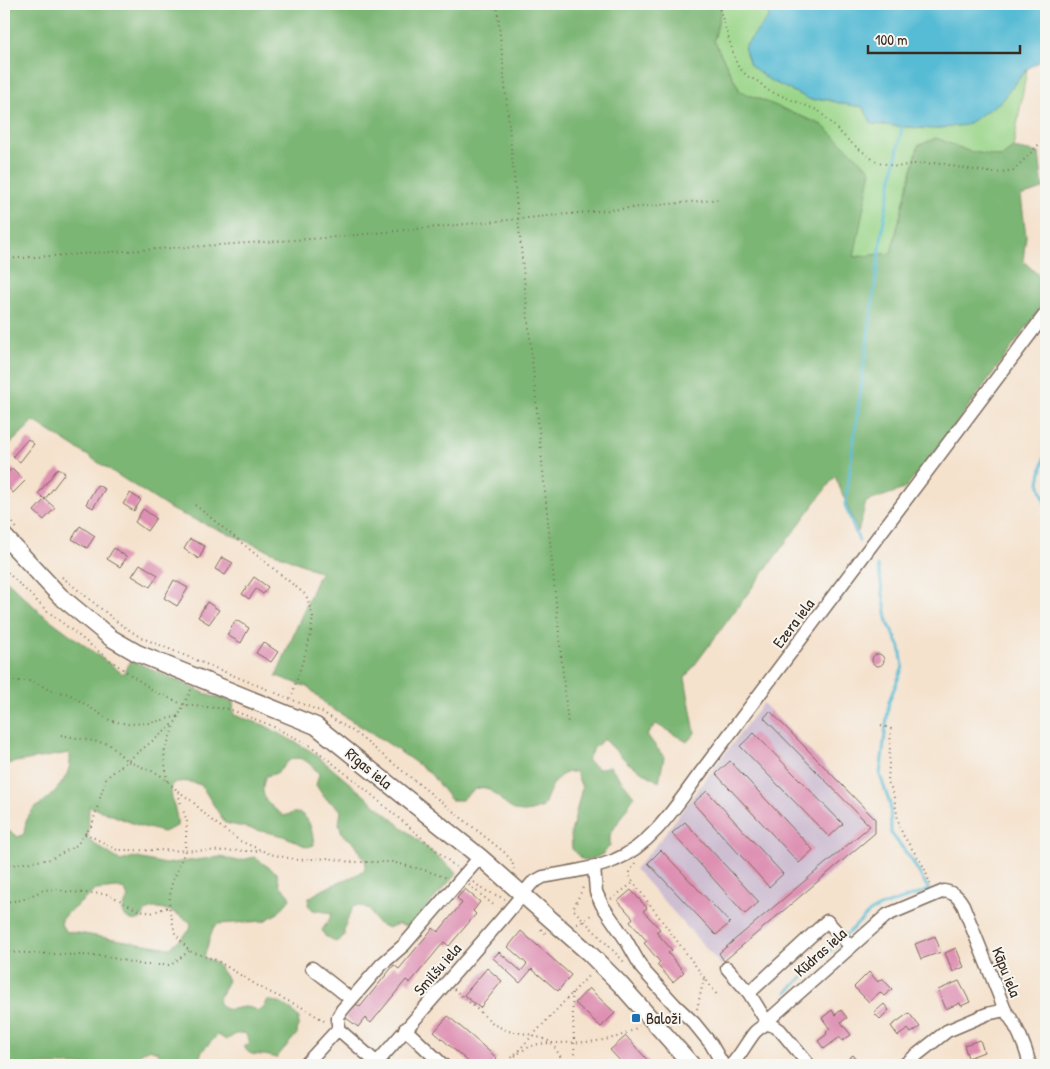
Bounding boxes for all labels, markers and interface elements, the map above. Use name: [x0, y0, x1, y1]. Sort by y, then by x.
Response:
scale bar: [868, 22, 1020, 54]
text: 100 m: [875, 29, 908, 50]
street label: Ezera iela: [767, 594, 819, 652]
street label: Rīgas iela: [341, 742, 397, 794]
street label: Kūdras iela: [789, 922, 851, 982]
street label: Smilšu iela: [408, 938, 466, 1000]
street label: Kāpu iela: [987, 944, 1027, 1000]
place label: Baloži: [646, 1007, 682, 1029]
marker: Baloži: [630, 1012, 642, 1024]

